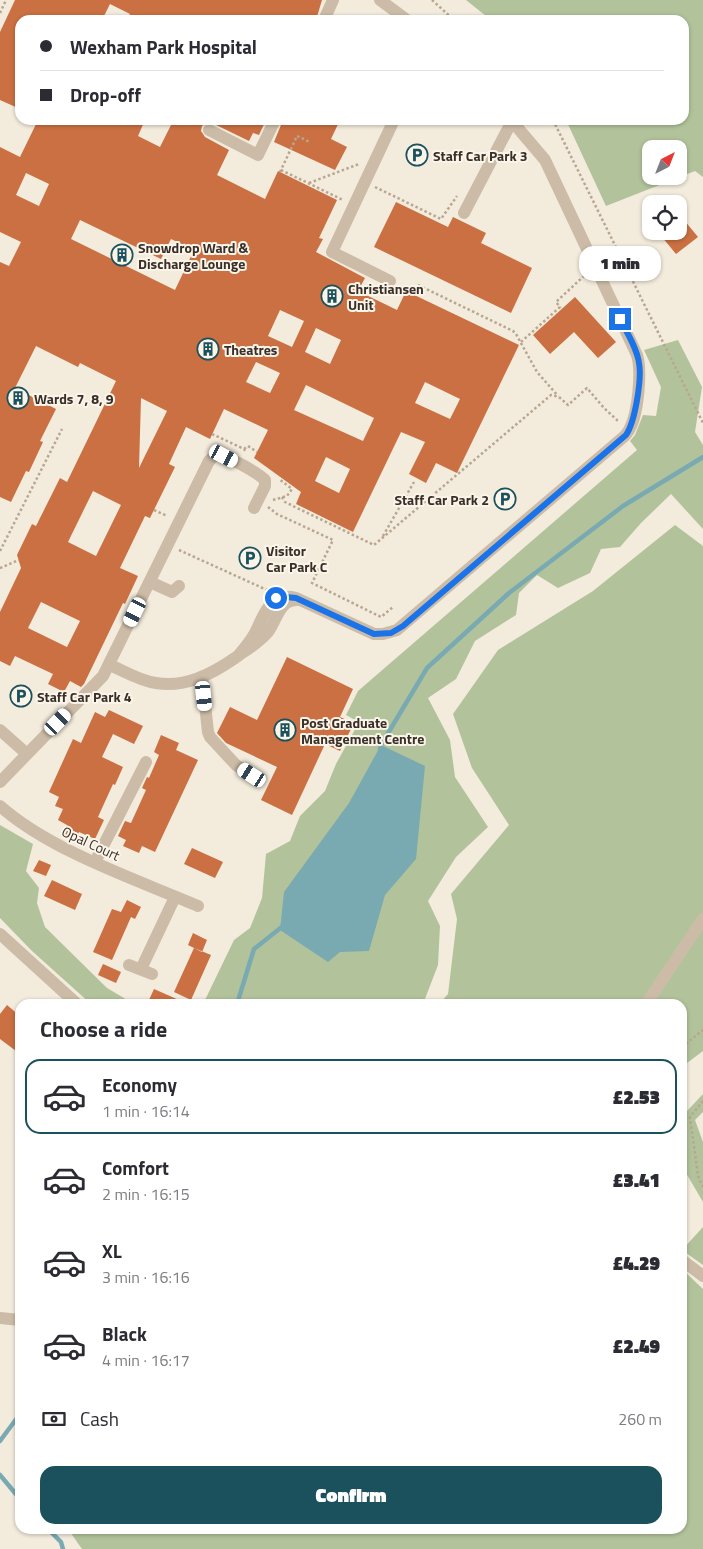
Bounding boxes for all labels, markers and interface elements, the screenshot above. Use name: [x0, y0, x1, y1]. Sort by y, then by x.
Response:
text: Wexham Park Hospital: [70, 32, 257, 61]
text: Drop-off: [70, 80, 141, 109]
north arrow: [642, 140, 688, 185]
map controls: [642, 140, 687, 240]
parking icon: Staff Car Park 3: [405, 143, 429, 167]
place label: Staff Car Park 3: [433, 145, 528, 166]
button: locate: [642, 195, 687, 240]
place label: Snowdrop Ward & Discharge Lounge: [138, 237, 249, 274]
building icon: Snowdrop Ward & Discharge Lounge: [110, 243, 134, 267]
callout: 1 min: [579, 246, 661, 282]
text: 1 min: [600, 251, 640, 275]
place label: Christiansen Unit: [348, 278, 424, 315]
building icon: Christiansen Unit: [320, 284, 344, 308]
route end: [609, 308, 631, 330]
building icon: Theatres: [196, 337, 220, 361]
place label: Theatres: [224, 339, 278, 360]
building icon: Wards 7, 8, 9: [6, 386, 30, 410]
place label: Wards 7, 8, 9: [34, 388, 114, 409]
car: [207, 443, 240, 469]
parking icon: Staff Car Park 2: [493, 487, 517, 511]
place label: Staff Car Park 2: [394, 489, 489, 510]
place label: Visitor Car Park C: [266, 540, 328, 577]
parking icon: Visitor Car Park C: [238, 546, 262, 570]
route start: [265, 587, 287, 609]
car: [121, 595, 148, 629]
car: [194, 680, 213, 712]
parking icon: Staff Car Park 4: [9, 684, 33, 708]
place label: Staff Car Park 4: [37, 686, 132, 707]
car: [42, 706, 73, 738]
place label: Post Graduate Management Centre: [301, 712, 424, 749]
building icon: Post Graduate Management Centre: [273, 718, 297, 742]
car: [235, 761, 268, 789]
street label: Opal Court: [58, 820, 124, 866]
text: Choose a ride: [40, 1012, 167, 1046]
text: Economy: [102, 1070, 177, 1099]
icon: car: [42, 1074, 87, 1119]
text: £2.53: [613, 1082, 660, 1111]
text: 1 min · 16:14: [102, 1099, 190, 1123]
text: Comfort: [102, 1153, 169, 1182]
icon: car: [42, 1157, 87, 1202]
text: £3.41: [613, 1165, 660, 1194]
text: 2 min · 16:15: [102, 1182, 190, 1206]
text: XL: [102, 1236, 122, 1265]
icon: car: [42, 1240, 87, 1285]
text: £4.29: [613, 1248, 660, 1277]
text: 3 min · 16:16: [102, 1265, 190, 1289]
text: Black: [102, 1319, 147, 1348]
icon: car: [42, 1323, 87, 1368]
text: £2.49: [613, 1331, 660, 1360]
text: 4 min · 16:17: [102, 1348, 190, 1372]
text: Cash: [80, 1404, 119, 1433]
icon: cash: [40, 1405, 68, 1433]
text: 260 m: [618, 1407, 662, 1431]
button: Confirm: [40, 1466, 662, 1524]

